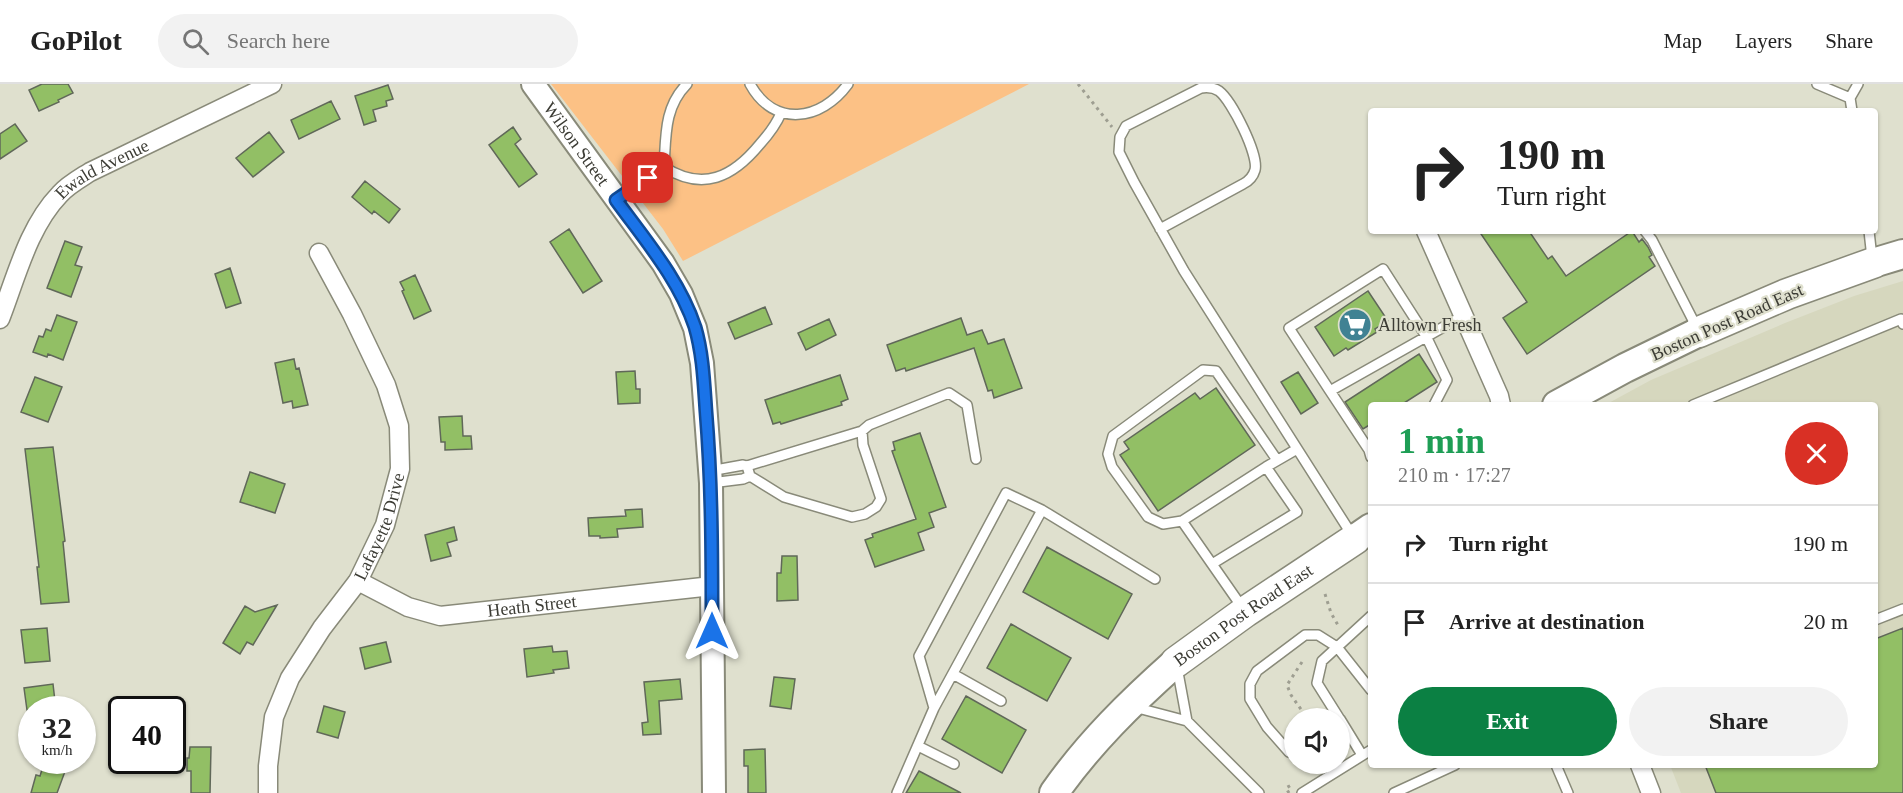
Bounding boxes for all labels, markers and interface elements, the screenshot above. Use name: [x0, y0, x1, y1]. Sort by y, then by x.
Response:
search box: [158, 14, 578, 68]
text: GoPilot: [30, 25, 122, 56]
icon: search: [179, 25, 212, 58]
text: Search here: [227, 28, 330, 53]
text: Map: [1664, 29, 1702, 53]
text: Layers: [1735, 29, 1792, 53]
text: Share: [1825, 29, 1873, 53]
street label: Wilson Street: [540, 98, 613, 189]
icon: right: [1398, 132, 1476, 210]
text: 190 m: [1497, 132, 1606, 178]
street label: Ewald Avenue: [51, 135, 152, 203]
pin: [622, 152, 673, 203]
icon: arrive: [631, 161, 664, 194]
text: Turn right: [1497, 181, 1606, 211]
street label: Boston Post Road East: [1648, 279, 1806, 365]
supermarket icon: Alltown Fresh: [1337, 307, 1373, 343]
place label: Alltown Fresh: [1378, 315, 1482, 335]
text: 1 min: [1398, 421, 1485, 461]
button: close: [1785, 422, 1848, 485]
text: 210 m · 17:27: [1398, 464, 1511, 486]
street label: Lafayette Drive: [350, 471, 409, 583]
icon: right: [1398, 528, 1431, 561]
text: Turn right: [1449, 531, 1548, 556]
text: 190 m: [1792, 531, 1848, 556]
street label: Boston Post Road East: [1170, 560, 1316, 670]
street label: Heath Street: [486, 591, 577, 621]
position arrow: [680, 599, 744, 663]
icon: arrive: [1398, 606, 1431, 639]
text: Arrive at destination: [1449, 609, 1645, 634]
text: 20 m: [1803, 609, 1848, 634]
button: Exit: [1398, 687, 1617, 756]
button: Share: [1629, 687, 1848, 756]
speed limit sign: 40: [108, 696, 186, 774]
map controls: [1284, 708, 1350, 774]
button: sound: [1284, 708, 1350, 774]
text: 32: [42, 711, 72, 744]
text: km/h: [42, 742, 72, 758]

